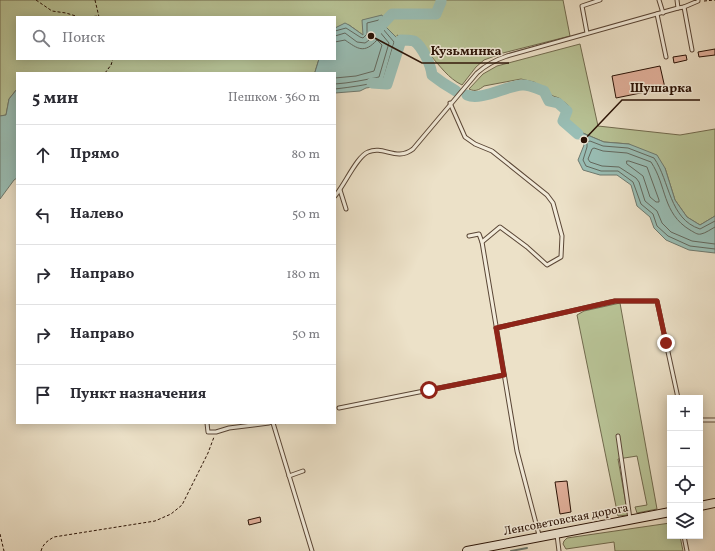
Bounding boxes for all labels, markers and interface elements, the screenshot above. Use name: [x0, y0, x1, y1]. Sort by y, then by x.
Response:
search box: [16, 16, 336, 60]
icon: search: [30, 27, 52, 49]
text: Поиск: [62, 28, 105, 49]
callout: Кузьминка: [422, 38, 509, 63]
text: Кузьминка: [431, 43, 502, 61]
callout: Шушарка: [622, 75, 700, 100]
text: Шушарка: [630, 80, 692, 98]
text: 5 мин: [32, 87, 78, 110]
text: Пешком · 360 m: [228, 89, 320, 107]
icon: ahead: [32, 144, 54, 166]
text: Прямо: [70, 144, 119, 165]
text: 80 m: [291, 146, 320, 164]
icon: left: [32, 204, 54, 226]
text: Налево: [70, 204, 124, 225]
text: 50 m: [292, 206, 320, 224]
icon: right: [32, 264, 54, 286]
text: Направо: [70, 264, 134, 285]
text: 180 m: [286, 266, 320, 284]
icon: right: [32, 324, 54, 346]
text: Направо: [70, 324, 134, 345]
text: 50 m: [292, 326, 320, 344]
route end: [657, 334, 675, 352]
route start: [420, 381, 438, 399]
icon: arrive: [32, 384, 54, 406]
text: Пункт назначения: [70, 384, 206, 405]
map controls: [667, 395, 703, 539]
button: +: [667, 395, 703, 431]
button: −: [667, 431, 703, 467]
button: locate: [667, 467, 703, 503]
street label: Ленсоветовская дорога: [502, 500, 630, 540]
button: layers: [667, 503, 703, 539]

